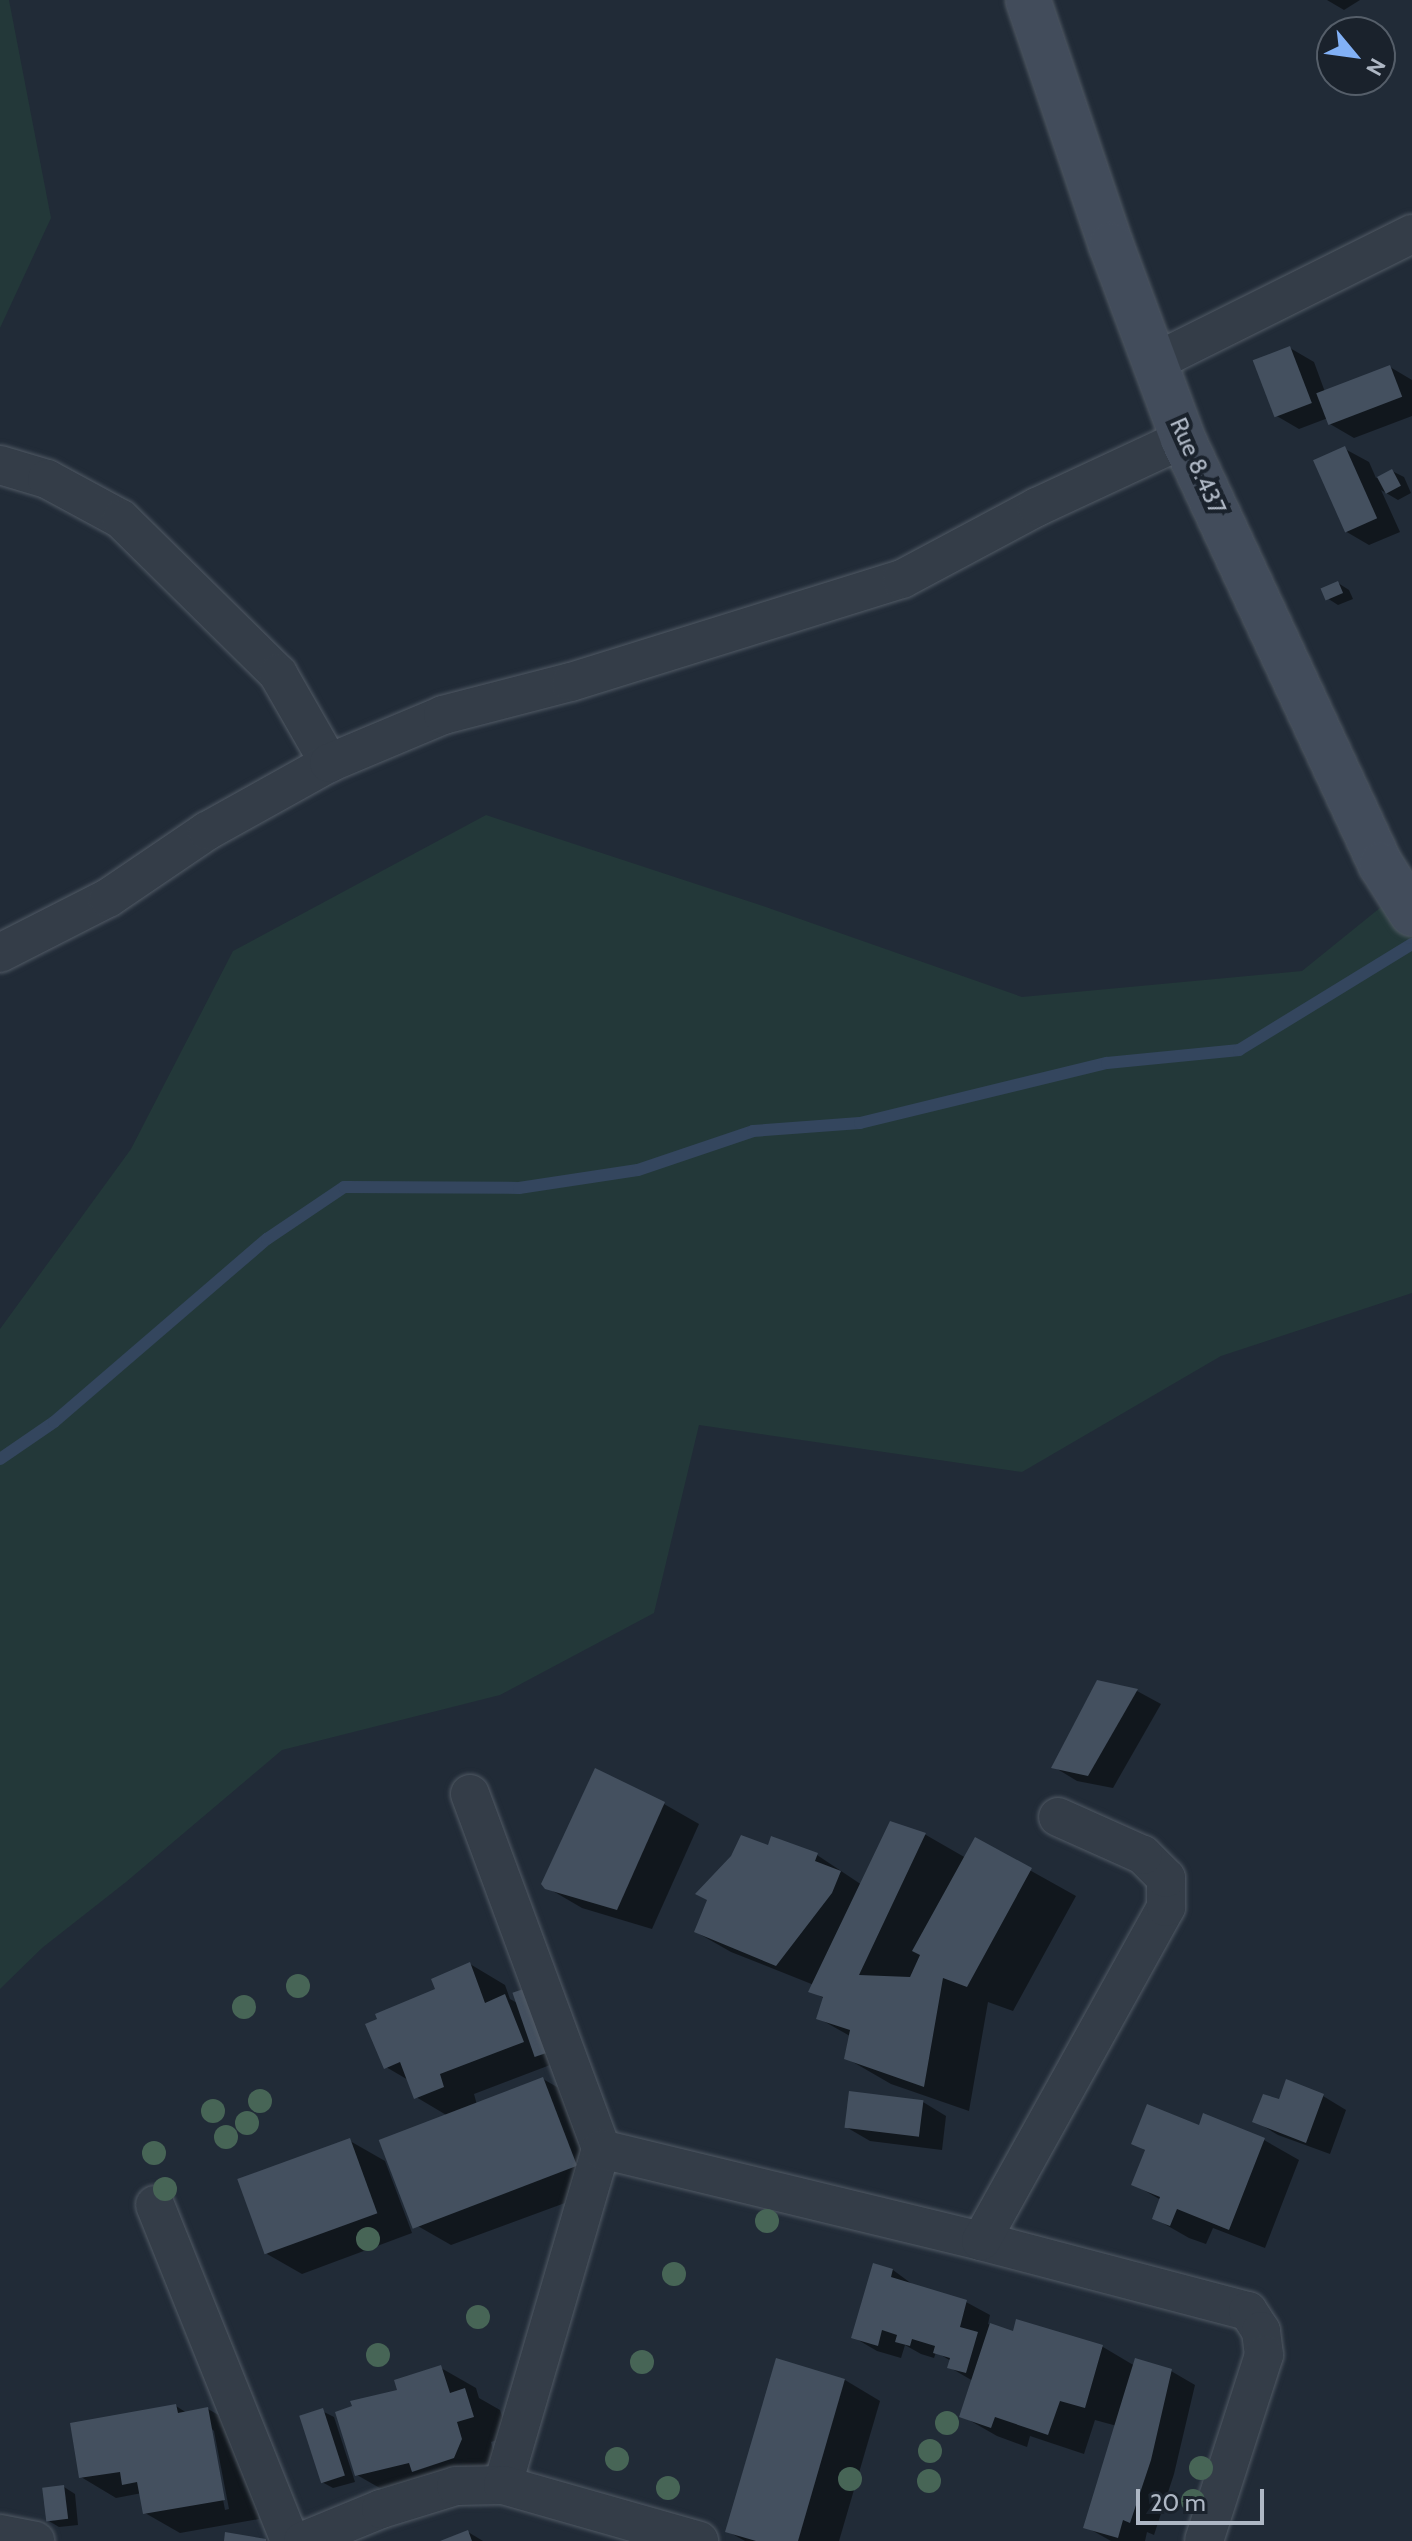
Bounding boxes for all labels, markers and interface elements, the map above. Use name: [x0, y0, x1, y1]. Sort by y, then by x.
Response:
north arrow: [1316, 16, 1396, 96]
text: N: [1360, 54, 1391, 80]
street label: Rue 8.437: [1164, 413, 1232, 519]
scale bar: [1140, 2473, 1268, 2523]
text: 20 m: [1150, 2488, 1206, 2517]

